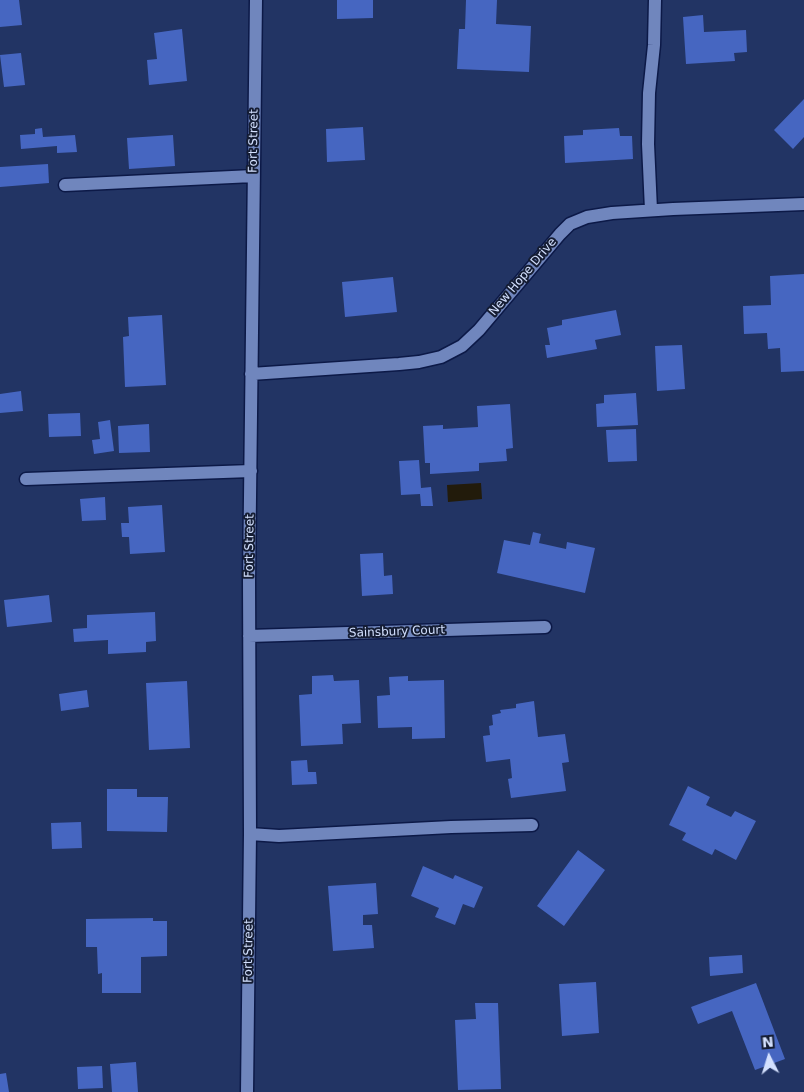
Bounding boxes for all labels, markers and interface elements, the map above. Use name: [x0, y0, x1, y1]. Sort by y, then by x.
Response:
street label: Fort Street: [246, 109, 262, 173]
street label: New Hope Drive: [486, 235, 560, 319]
street label: Fort Street: [242, 514, 258, 578]
street label: Sainsbury Court: [349, 623, 445, 641]
street label: Fort Street: [241, 919, 257, 983]
north arrow: [744, 1032, 794, 1082]
text: N: [761, 1034, 774, 1051]

